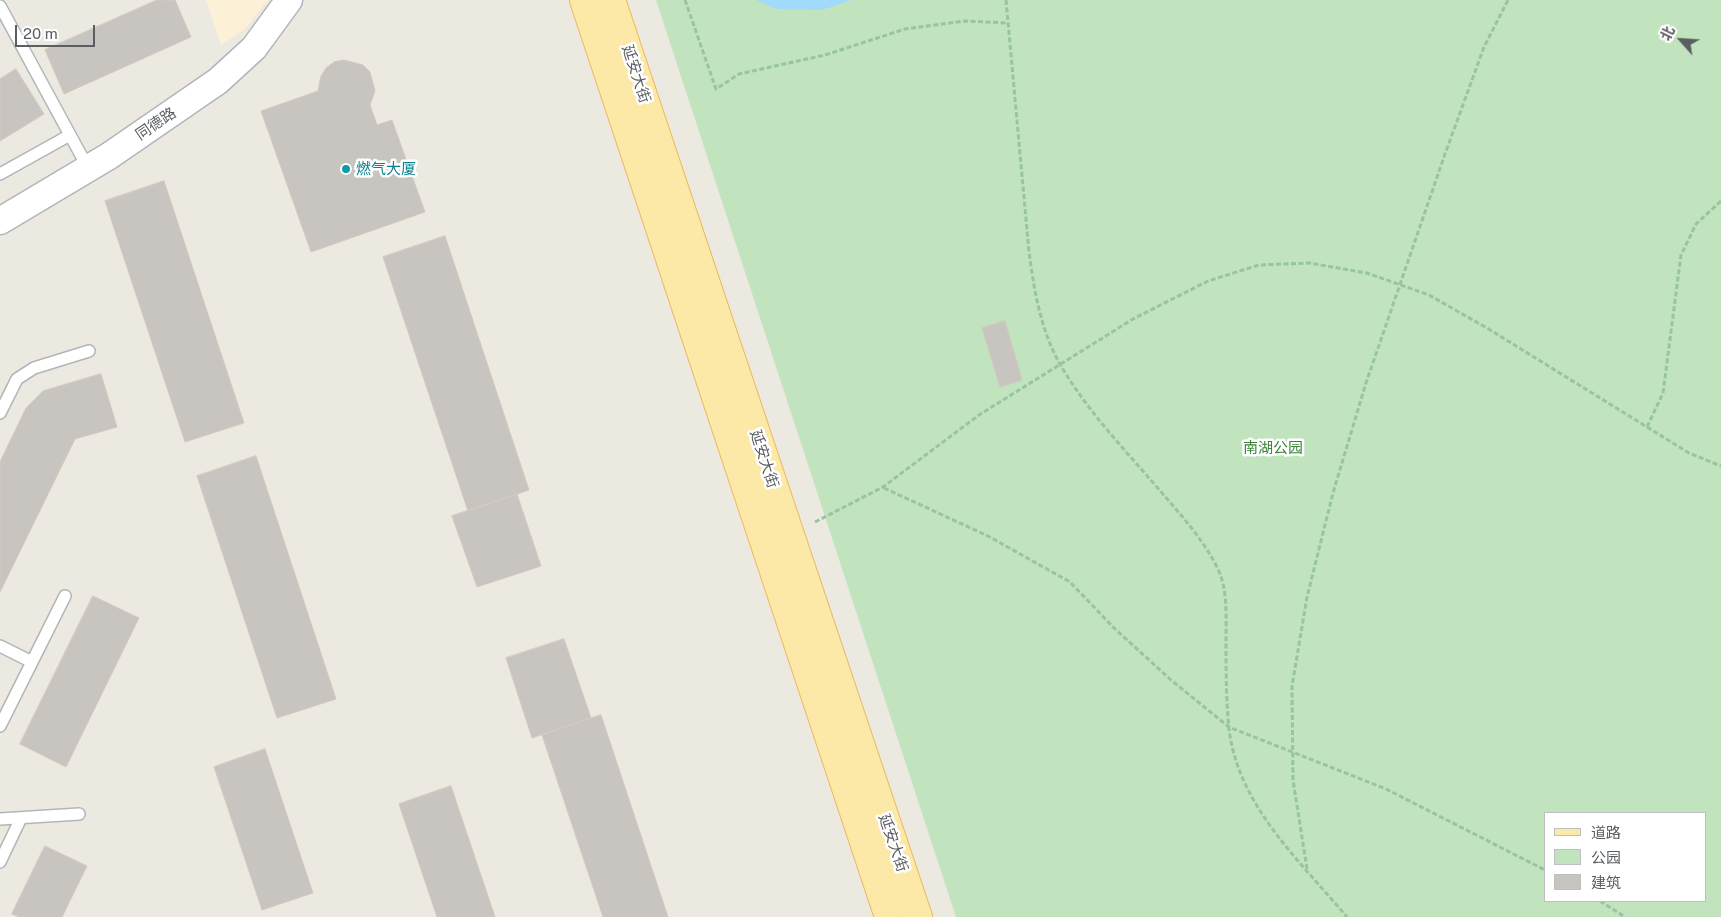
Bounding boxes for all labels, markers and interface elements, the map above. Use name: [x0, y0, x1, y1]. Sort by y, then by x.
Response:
scale bar: [18, 15, 98, 47]
north arrow: [1656, 15, 1706, 65]
text: 北: [1657, 24, 1678, 43]
text: 20 m: [23, 25, 58, 42]
street label: 延安大街: [618, 43, 654, 105]
street label: 同德路: [132, 104, 180, 144]
place label: 燃气大厦: [356, 160, 416, 178]
marker: 燃气大厦: [340, 163, 352, 175]
street label: 延安大街: [746, 428, 782, 490]
park label: 南湖公园: [1243, 439, 1303, 457]
street label: 延安大街: [875, 812, 911, 874]
legend: [1544, 812, 1706, 902]
text: 道路: [1591, 824, 1621, 841]
text: 公园: [1591, 849, 1621, 866]
text: 建筑: [1591, 874, 1621, 891]

